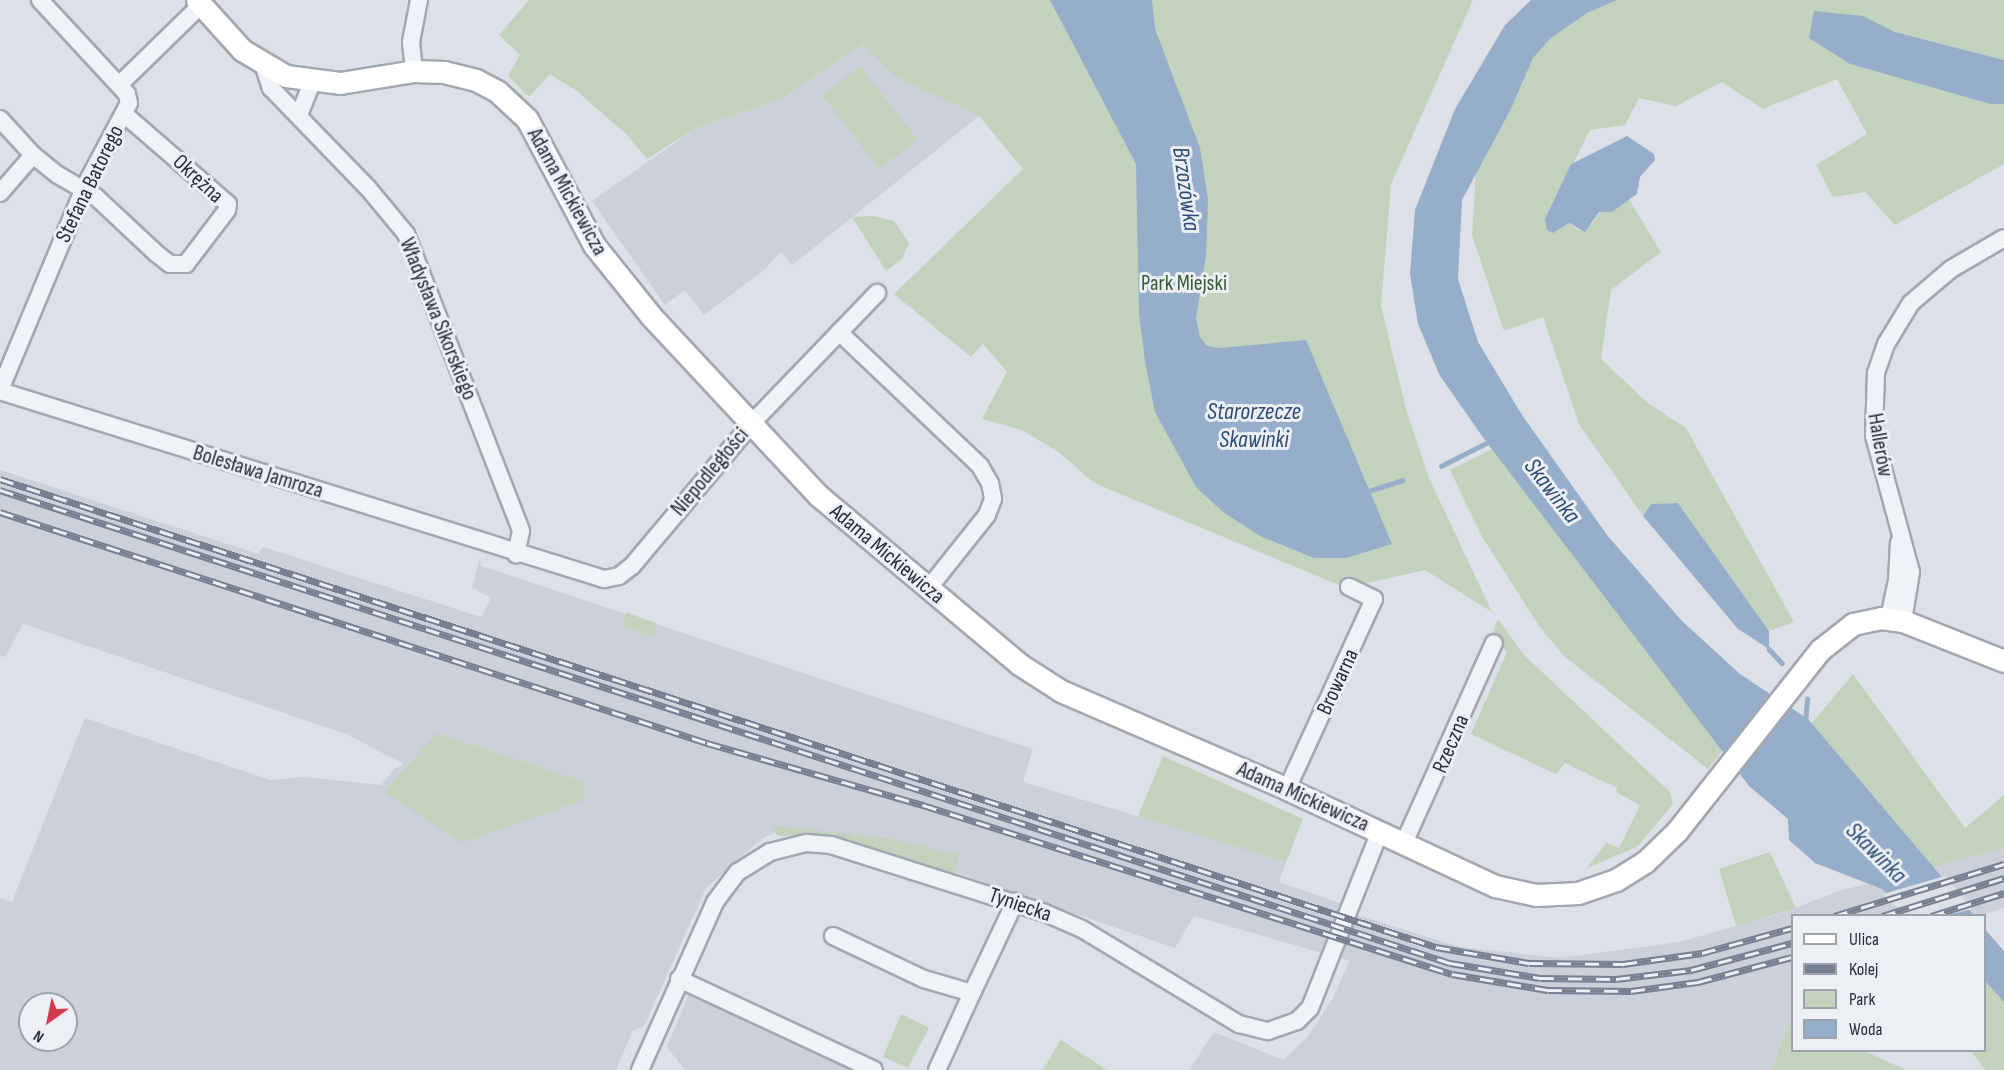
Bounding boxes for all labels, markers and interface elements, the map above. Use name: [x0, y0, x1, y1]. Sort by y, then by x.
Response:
street label: Stefana Batorego: [50, 121, 130, 247]
street label: Adama Mickiewicza: [521, 124, 613, 260]
water label: Brzozówka: [1166, 145, 1206, 233]
street label: Okrężna: [167, 149, 229, 209]
street label: Władysława Sikorskiego: [393, 234, 483, 404]
park label: Park Miejski: [1141, 271, 1227, 297]
water label: Starorzecze Skawinki: [1207, 398, 1301, 454]
street label: Hallerów: [1861, 411, 1899, 479]
street label: Niepodległości: [665, 422, 755, 522]
street label: Bolesława Jamroza: [190, 440, 326, 504]
water label: Skawinka: [1518, 453, 1586, 529]
street label: Adama Mickiewicza: [824, 498, 950, 610]
street label: Browarna: [1311, 645, 1365, 719]
street label: Rzeczna: [1427, 711, 1475, 777]
street label: Adama Mickiewicza: [1233, 756, 1373, 838]
water label: Skawinka: [1840, 817, 1912, 889]
street label: Tyniecka: [985, 882, 1055, 928]
legend: [1791, 914, 1986, 1052]
text: Ulica: [1849, 929, 1879, 950]
text: Kolej: [1849, 959, 1878, 980]
text: Park: [1849, 989, 1875, 1010]
north arrow: [18, 992, 78, 1052]
text: Woda: [1849, 1019, 1882, 1040]
text: N: [30, 1026, 48, 1046]

